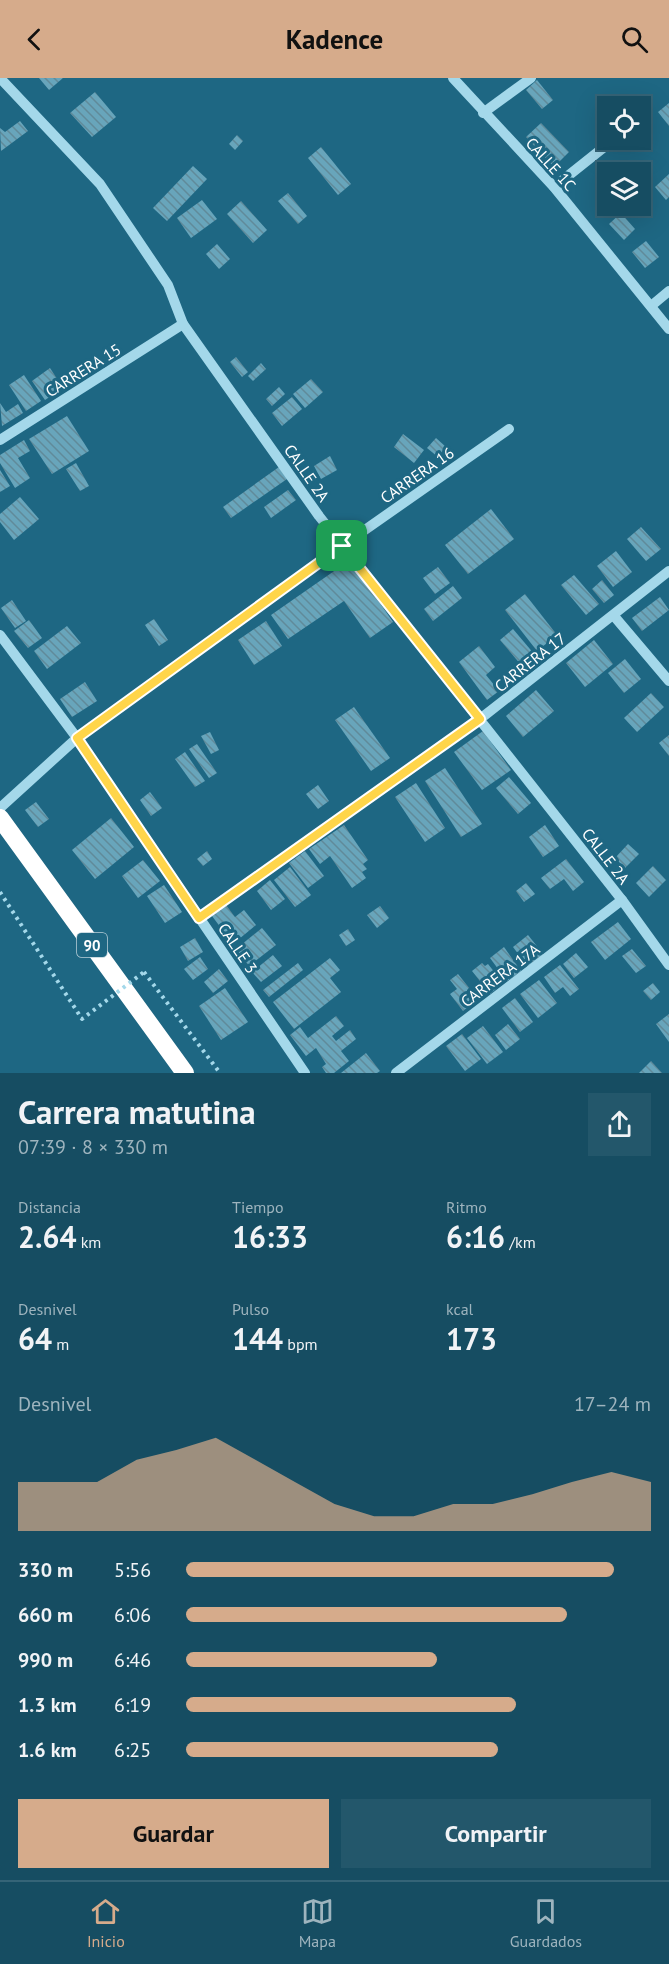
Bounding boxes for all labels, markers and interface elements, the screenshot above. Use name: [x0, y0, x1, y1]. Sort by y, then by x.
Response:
text: Kadence: [286, 22, 383, 56]
icon: back: [18, 23, 51, 56]
icon: search: [618, 23, 651, 56]
map controls: [597, 96, 651, 216]
button: locate: [597, 96, 651, 150]
street label: CALLE 1C: [522, 133, 580, 195]
button: layers: [597, 162, 651, 216]
street label: CARRERA 15: [42, 339, 124, 401]
street label: CALLE 2A: [280, 440, 334, 506]
street label: CARRERA 16: [376, 442, 458, 508]
pin: [316, 520, 367, 571]
icon: arrive: [325, 529, 358, 562]
street label: CARRERA 17: [490, 628, 570, 696]
street label: CALLE 2A: [578, 824, 634, 888]
street label: CALLE 3: [214, 919, 262, 977]
road number: 90: [77, 933, 107, 957]
street label: CARRERA 17A: [457, 938, 544, 1011]
text: Carrera matutina: [18, 1090, 256, 1133]
button: share: [588, 1093, 651, 1156]
text: 07:39 · 8 × 330 m: [18, 1134, 168, 1160]
text: Distancia: [18, 1197, 81, 1217]
text: Tiempo: [232, 1197, 284, 1217]
text: Ritmo: [446, 1197, 487, 1217]
text: 2.64: [18, 1217, 76, 1256]
text: 16:33: [232, 1217, 308, 1256]
text: 6:16: [446, 1217, 505, 1256]
text: km: [76, 1232, 101, 1252]
text: /km: [505, 1232, 536, 1252]
text: Desnivel: [18, 1299, 77, 1319]
text: Pulso: [232, 1299, 269, 1319]
text: kcal: [446, 1299, 473, 1319]
text: 64: [18, 1319, 52, 1358]
text: 144: [232, 1319, 283, 1358]
text: 173: [446, 1319, 497, 1358]
text: m: [52, 1334, 69, 1354]
text: bpm: [283, 1334, 318, 1354]
text: Desnivel: [18, 1391, 91, 1417]
text: 17–24 m: [574, 1391, 651, 1417]
text: 330 m: [18, 1557, 73, 1583]
text: 5:56: [114, 1557, 151, 1583]
text: 660 m: [18, 1602, 73, 1628]
text: 6:06: [114, 1602, 151, 1628]
text: 990 m: [18, 1647, 73, 1673]
text: 6:46: [114, 1647, 151, 1673]
text: 1.3 km: [18, 1692, 77, 1718]
text: 6:19: [114, 1692, 151, 1718]
text: 1.6 km: [18, 1737, 77, 1763]
text: 6:25: [114, 1737, 151, 1763]
button: Guardar: [18, 1799, 329, 1868]
button: Compartir: [341, 1799, 651, 1868]
tab: Inicio: [87, 1895, 125, 1951]
tab: Mapa: [299, 1895, 336, 1951]
tab: Guardados: [510, 1895, 582, 1951]

